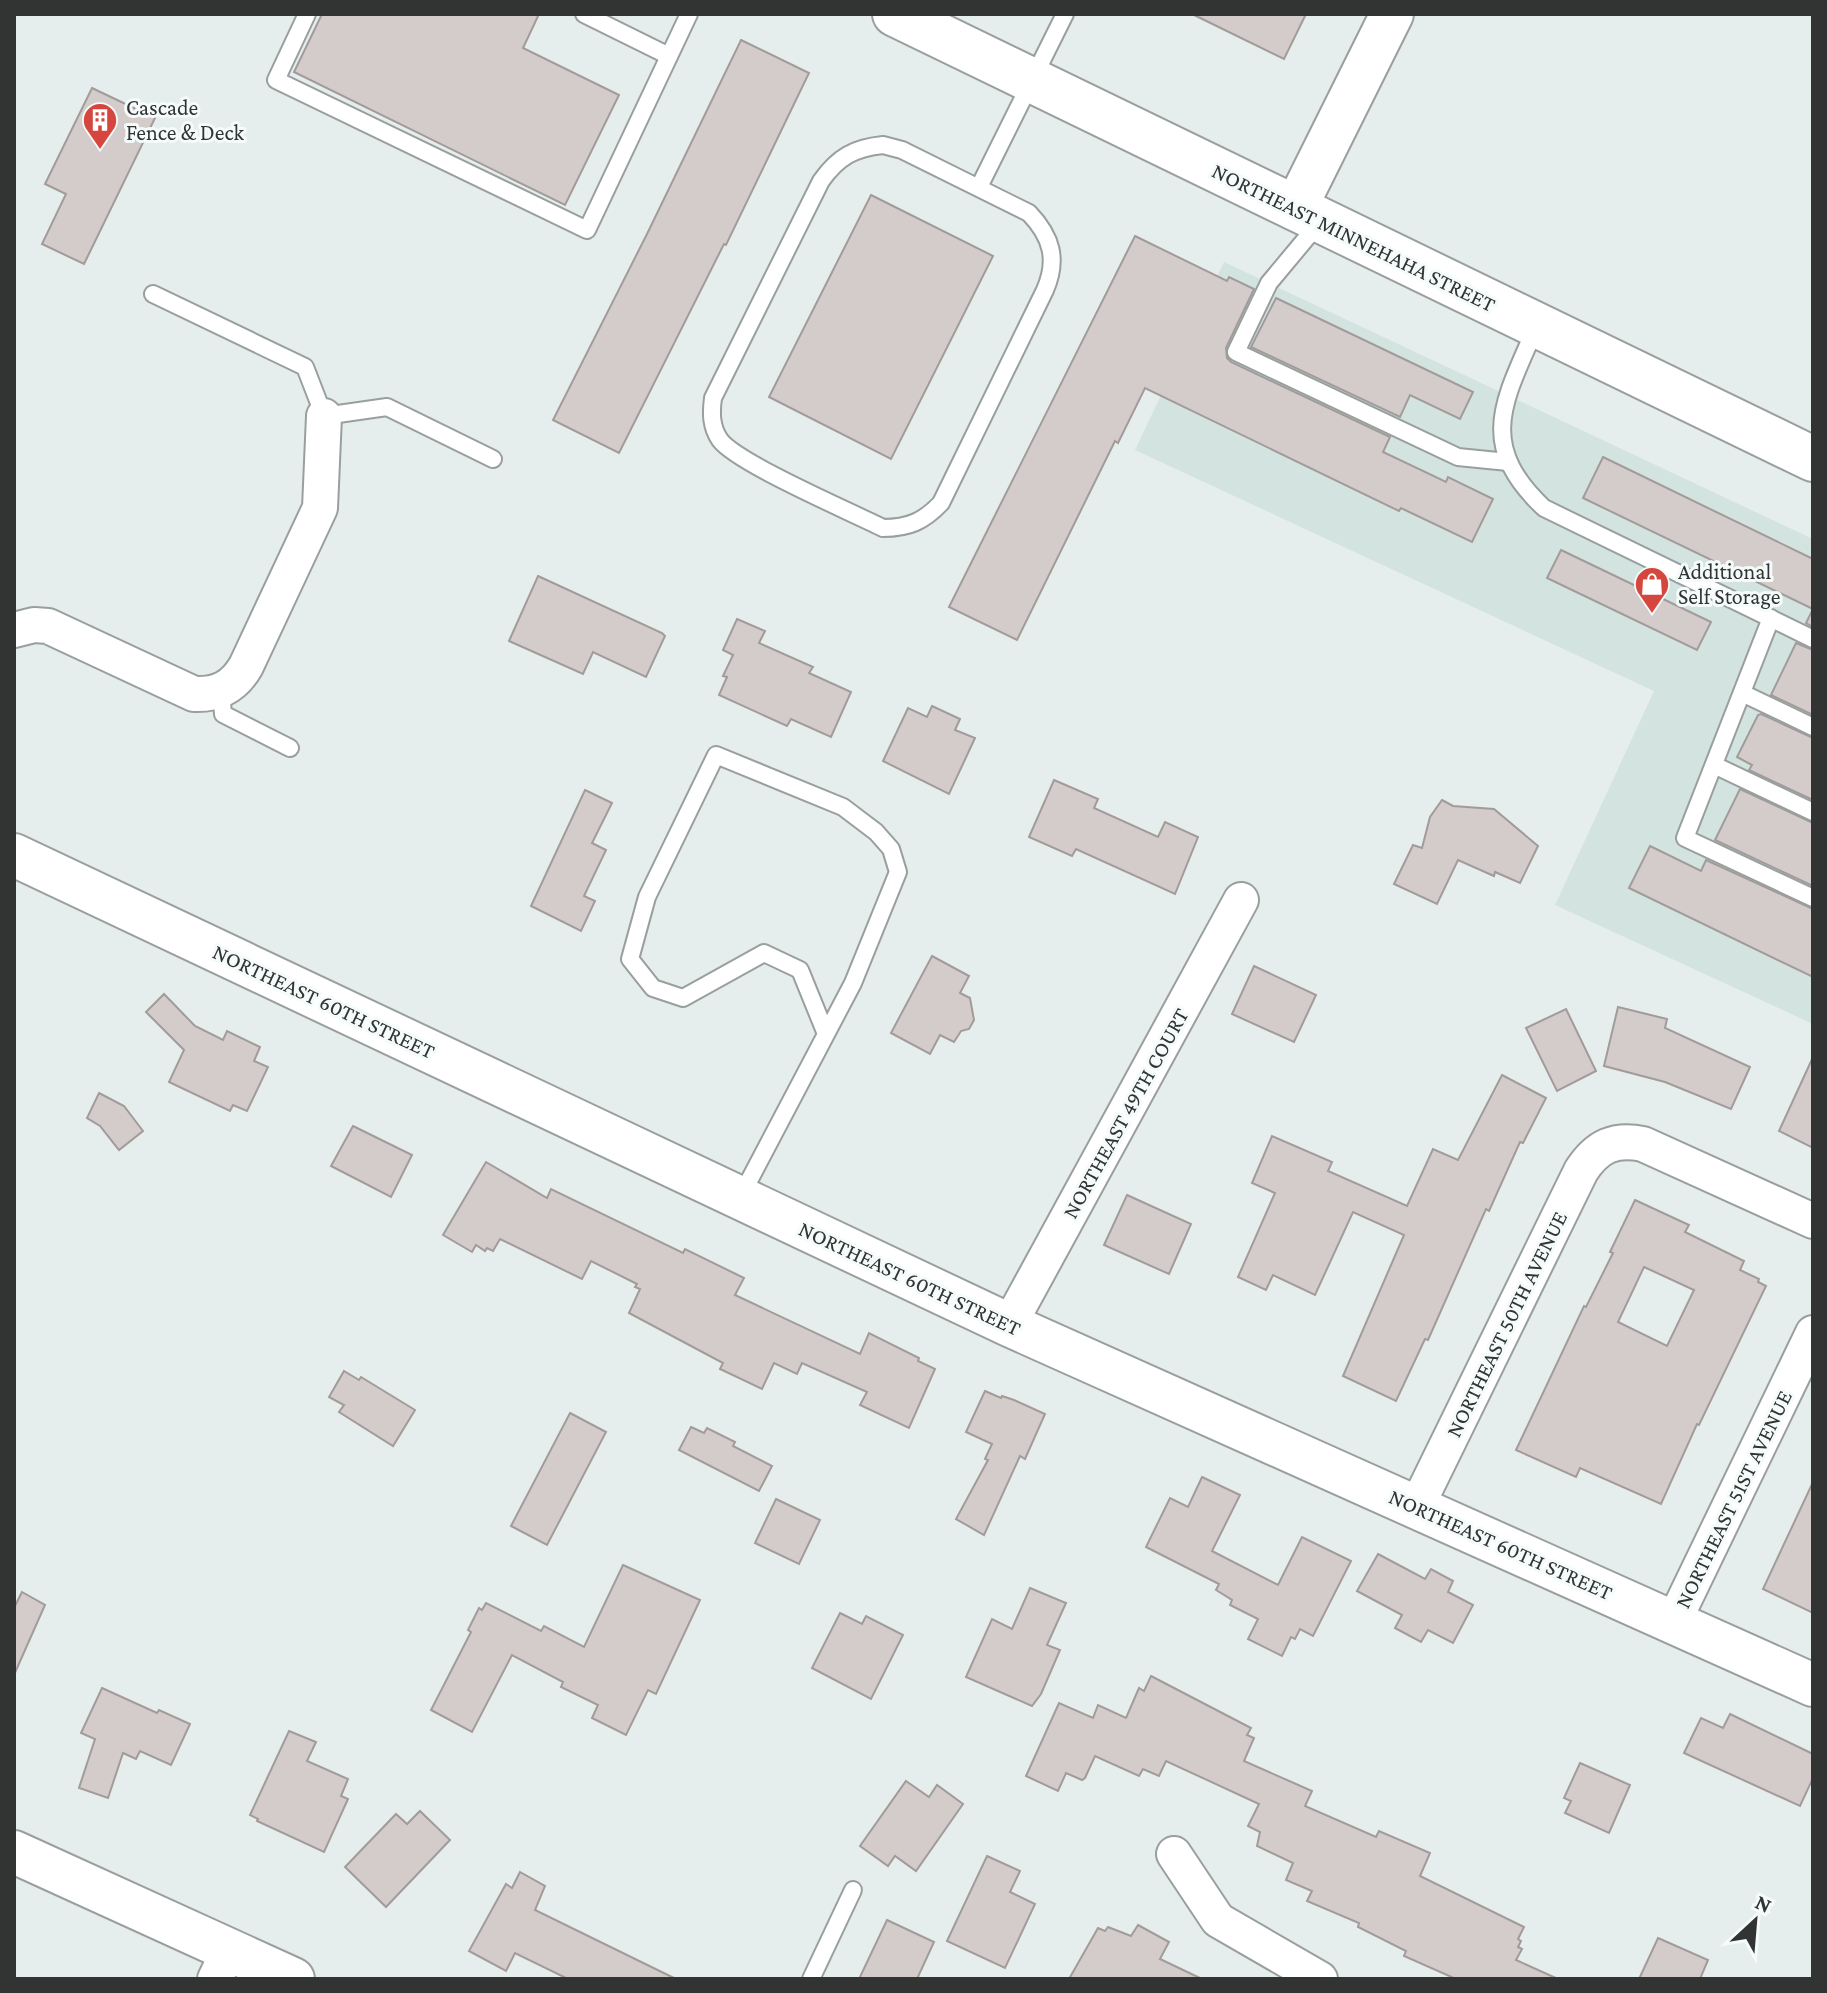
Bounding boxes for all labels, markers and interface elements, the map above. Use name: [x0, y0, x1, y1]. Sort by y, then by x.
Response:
place label: Cascade Fence & Deck: [126, 95, 244, 145]
building icon: Cascade Fence & Deck: [81, 101, 119, 151]
street label: NORTHEAST MINNEHAHA STREET: [1208, 158, 1499, 317]
place label: Additional Self Storage: [1678, 559, 1780, 609]
shop icon: Additional Self Storage: [1633, 565, 1671, 615]
street label: NORTHEAST 60TH STREET: [209, 939, 439, 1064]
street label: NORTHEAST 49TH COURT: [1057, 1004, 1194, 1223]
street label: NORTHEAST 50TH AVENUE: [1441, 1207, 1572, 1441]
street label: NORTHEAST 60TH STREET: [795, 1216, 1025, 1341]
street label: NORTHEAST 51ST AVENUE: [1670, 1386, 1797, 1612]
street label: NORTHEAST 60TH STREET: [1385, 1484, 1616, 1605]
north arrow: [1715, 1881, 1795, 1961]
text: N: [1751, 1889, 1776, 1918]

